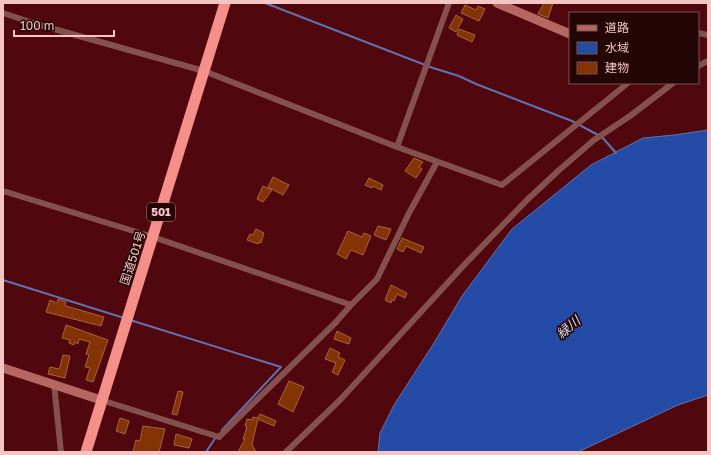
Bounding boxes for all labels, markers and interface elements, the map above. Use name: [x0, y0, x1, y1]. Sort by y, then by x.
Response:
scale bar: [14, 12, 114, 38]
legend: [569, 12, 699, 84]
text: 100 m: [20, 18, 54, 33]
text: 道路: [605, 20, 629, 35]
text: 水域: [605, 40, 629, 55]
text: 建物: [605, 60, 629, 75]
road number: 501: [147, 203, 175, 221]
street label: 国道501号: [117, 229, 148, 287]
water label: 緑川: [553, 311, 585, 341]

